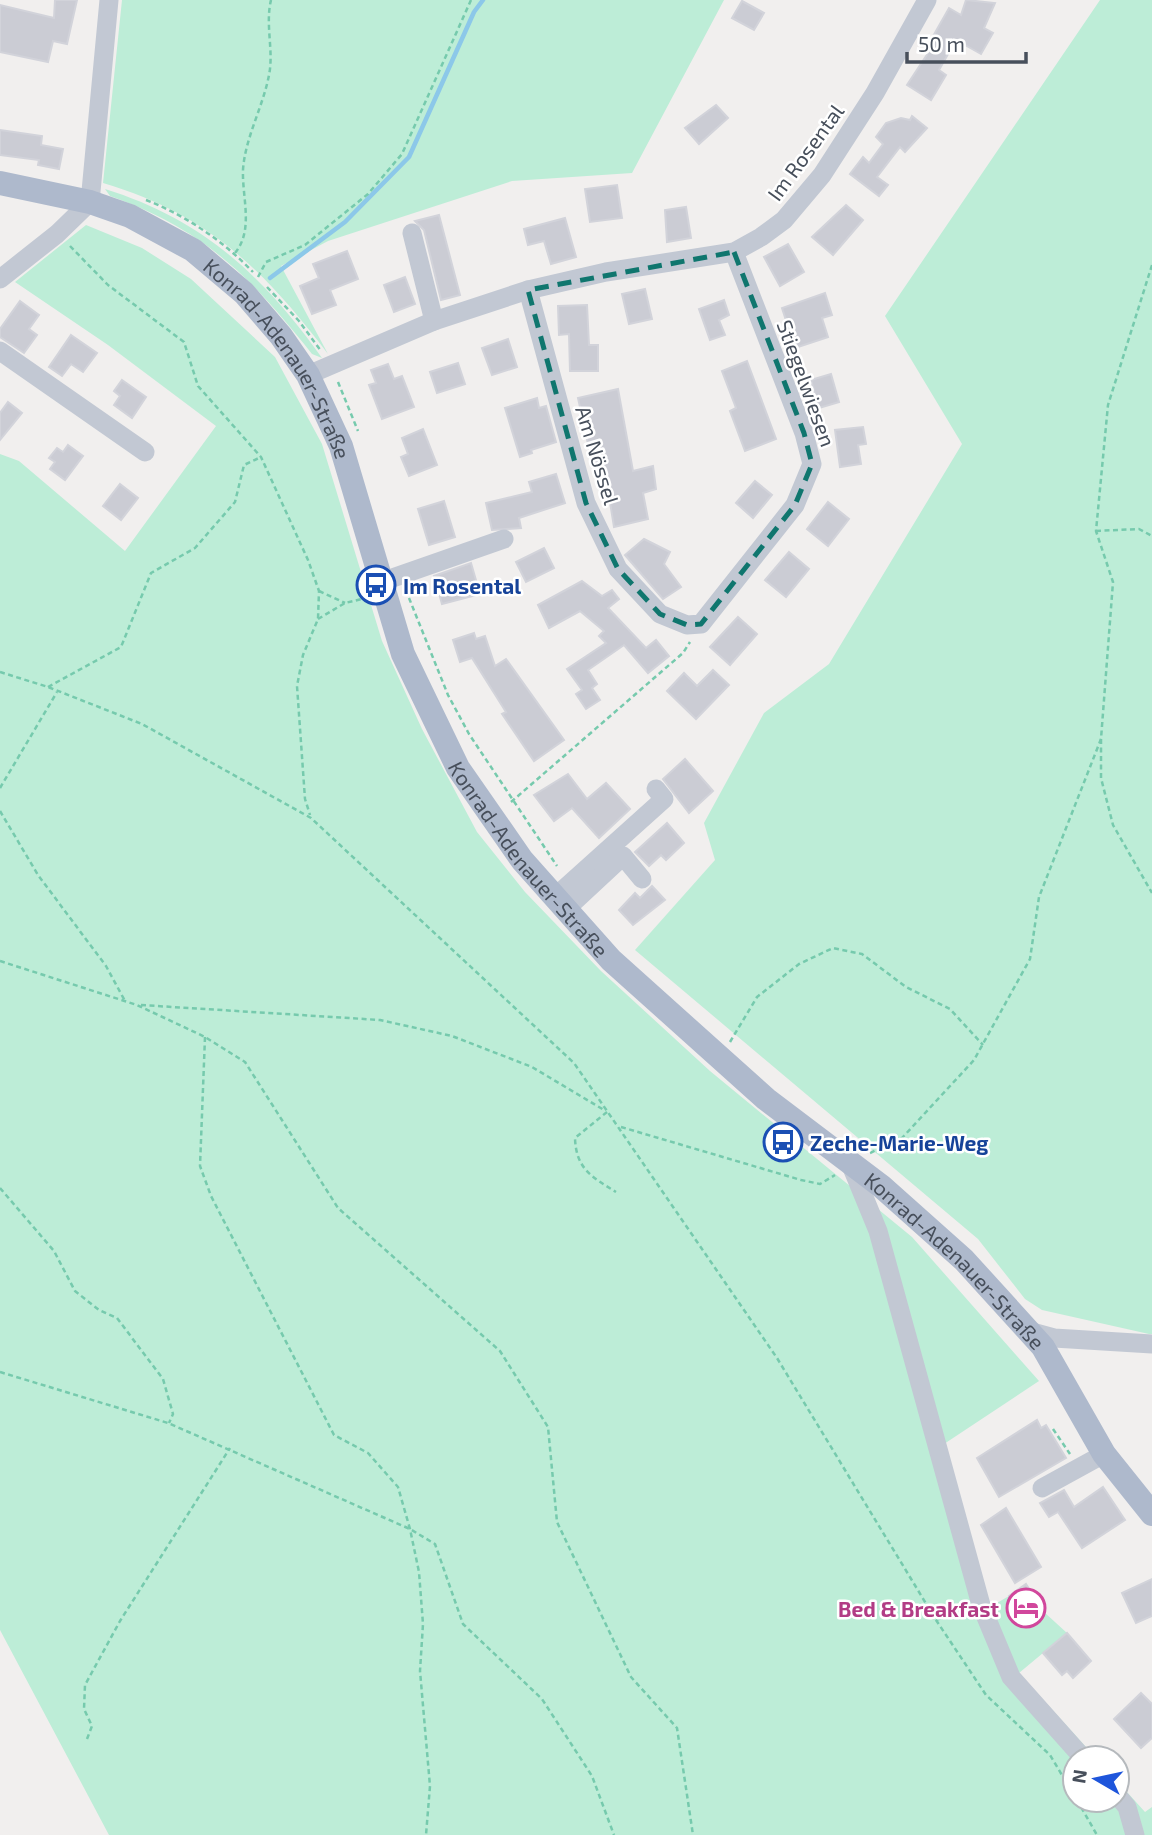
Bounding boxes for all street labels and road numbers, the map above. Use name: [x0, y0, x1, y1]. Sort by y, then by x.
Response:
street label: Im Rosental: [762, 98, 849, 205]
street label: Konrad-Adenauer-Straße: [199, 252, 356, 461]
street label: Stiegelwiesen: [773, 316, 841, 450]
street label: Am Nössel: [571, 403, 625, 508]
street label: Konrad-Adenauer-Straße: [444, 757, 614, 961]
street label: Konrad-Adenauer-Straße: [860, 1166, 1051, 1354]

